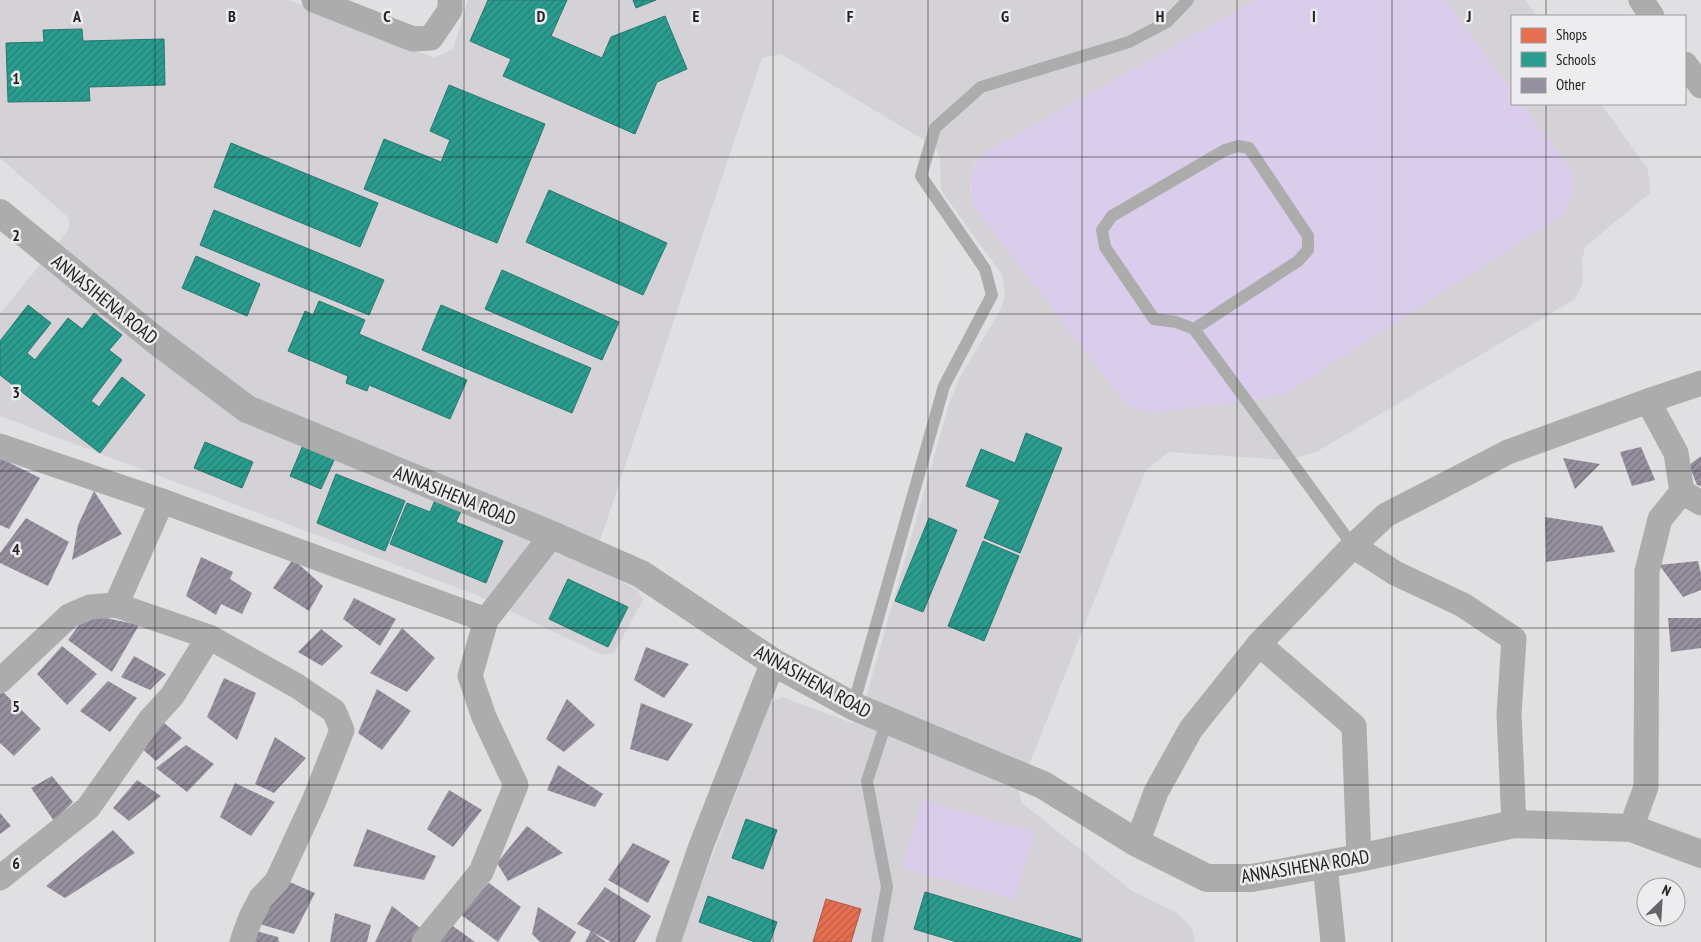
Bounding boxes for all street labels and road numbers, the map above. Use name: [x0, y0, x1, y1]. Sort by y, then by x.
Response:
street label: ANNASIHENA ROAD: [47, 249, 163, 349]
street label: ANNASIHENA ROAD: [390, 460, 520, 530]
street label: ANNASIHENA ROAD: [751, 639, 875, 723]
street label: ANNASIHENA ROAD: [1239, 844, 1371, 888]

